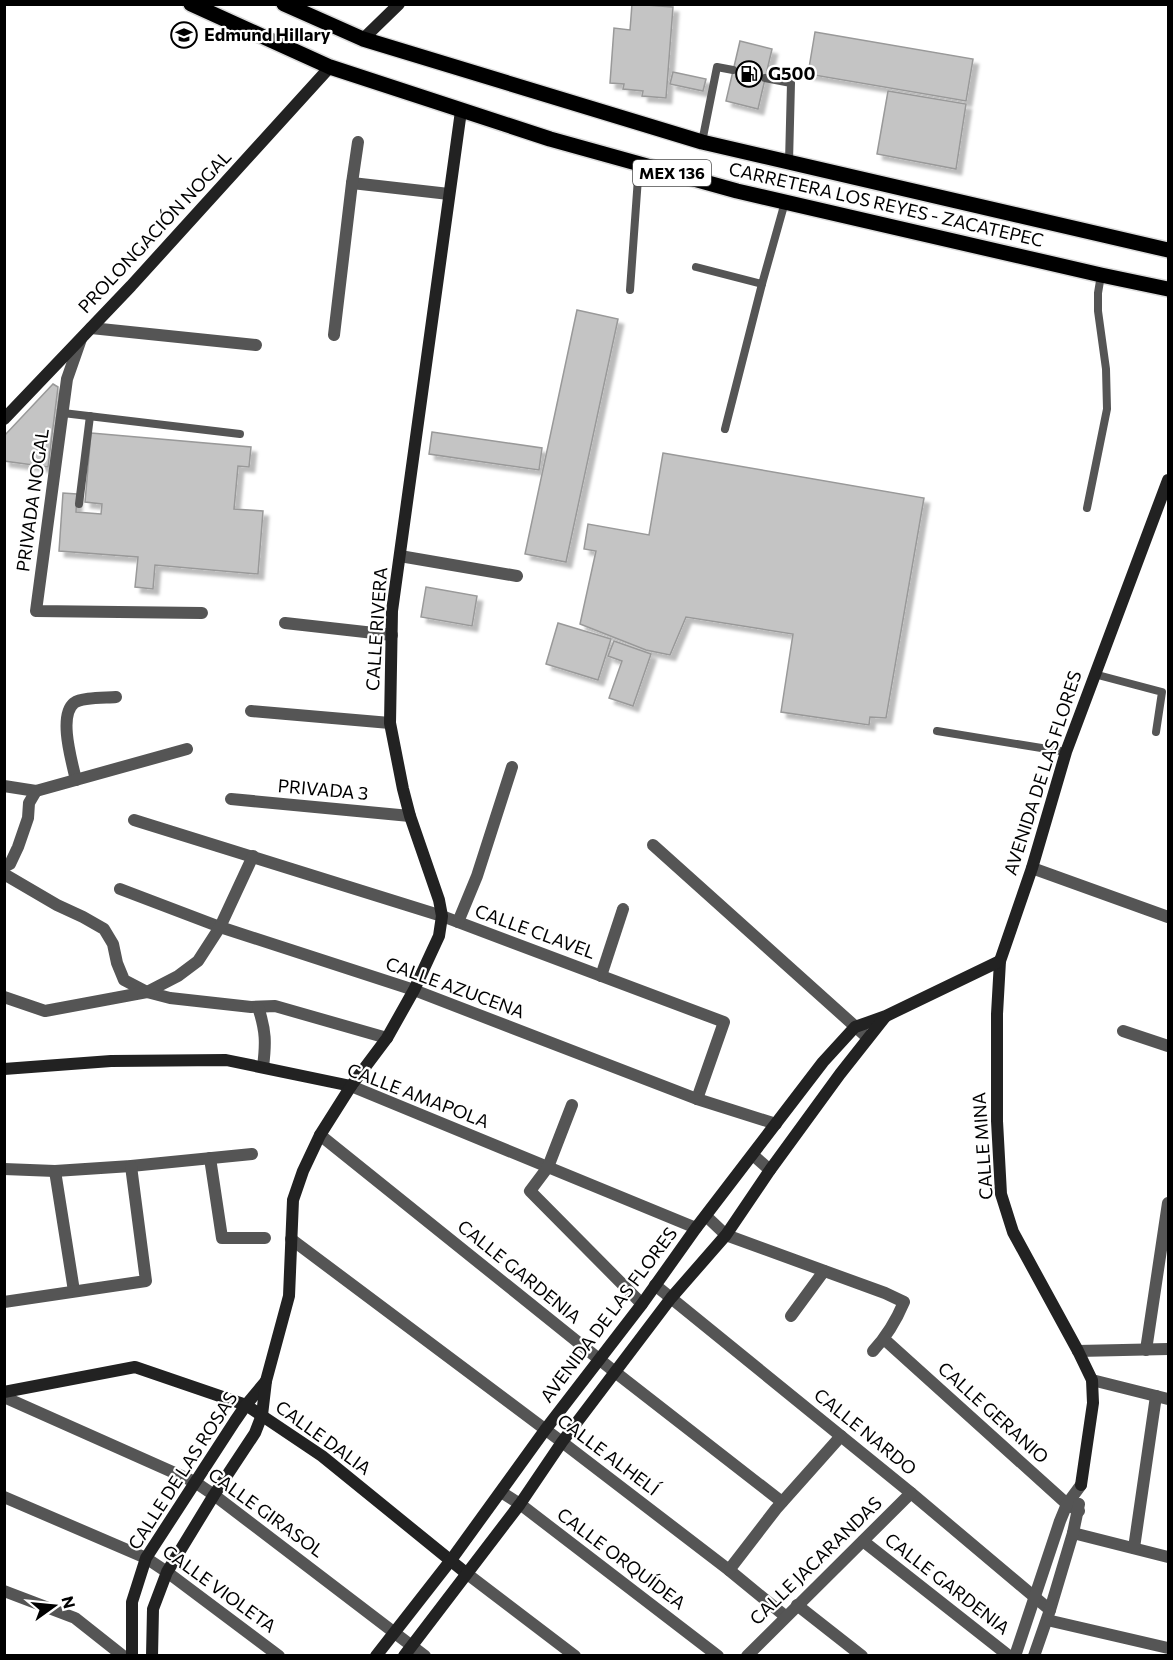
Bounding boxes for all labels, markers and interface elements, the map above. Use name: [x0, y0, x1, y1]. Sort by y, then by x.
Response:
school or university icon: Edmund Hillary: [169, 20, 199, 50]
place label: Edmund Hillary: [204, 23, 331, 45]
fuel station icon: G500: [734, 59, 764, 89]
place label: G500: [768, 62, 816, 84]
street label: PROLONGACIÓN NOGAL: [73, 145, 235, 317]
street label: CARRETERA LOS REYES - ZACATEPEC: [727, 157, 1046, 251]
road number: MEX 136: [633, 160, 711, 186]
street label: PRIVADA NOGAL: [11, 427, 53, 573]
street label: CALLE RIVERA: [361, 566, 391, 692]
street label: AVENIDA DE LAS FLORES: [999, 668, 1086, 878]
street label: PRIVADA 3: [277, 774, 369, 804]
street label: CALLE CLAVEL: [472, 899, 599, 963]
street label: CALLE AZUCENA: [383, 952, 528, 1022]
street label: CALLE AMAPOLA: [344, 1058, 492, 1132]
street label: CALLE MINA: [967, 1092, 997, 1201]
street label: CALLE GARDENIA: [454, 1215, 586, 1328]
street label: AVENIDA DE LAS FLORES: [535, 1222, 681, 1406]
street label: CALLE GERANIO: [934, 1357, 1053, 1468]
street label: CALLE NARDO: [810, 1383, 921, 1479]
street label: CALLE DE LAS ROSAS: [123, 1387, 241, 1553]
street label: CALLE DALIA: [272, 1395, 376, 1479]
street label: CALLE ALHELÍ: [553, 1409, 665, 1500]
street label: CALLE GIRASOL: [204, 1463, 329, 1562]
street label: CALLE JACARANDAS: [745, 1492, 886, 1629]
street label: CALLE ORQUÍDEA: [553, 1503, 690, 1614]
street label: CALLE GARDENIA: [881, 1528, 1014, 1639]
street label: CALLE VIOLETA: [159, 1540, 281, 1637]
north arrow: [24, 1576, 84, 1636]
text: N: [58, 1594, 80, 1610]

